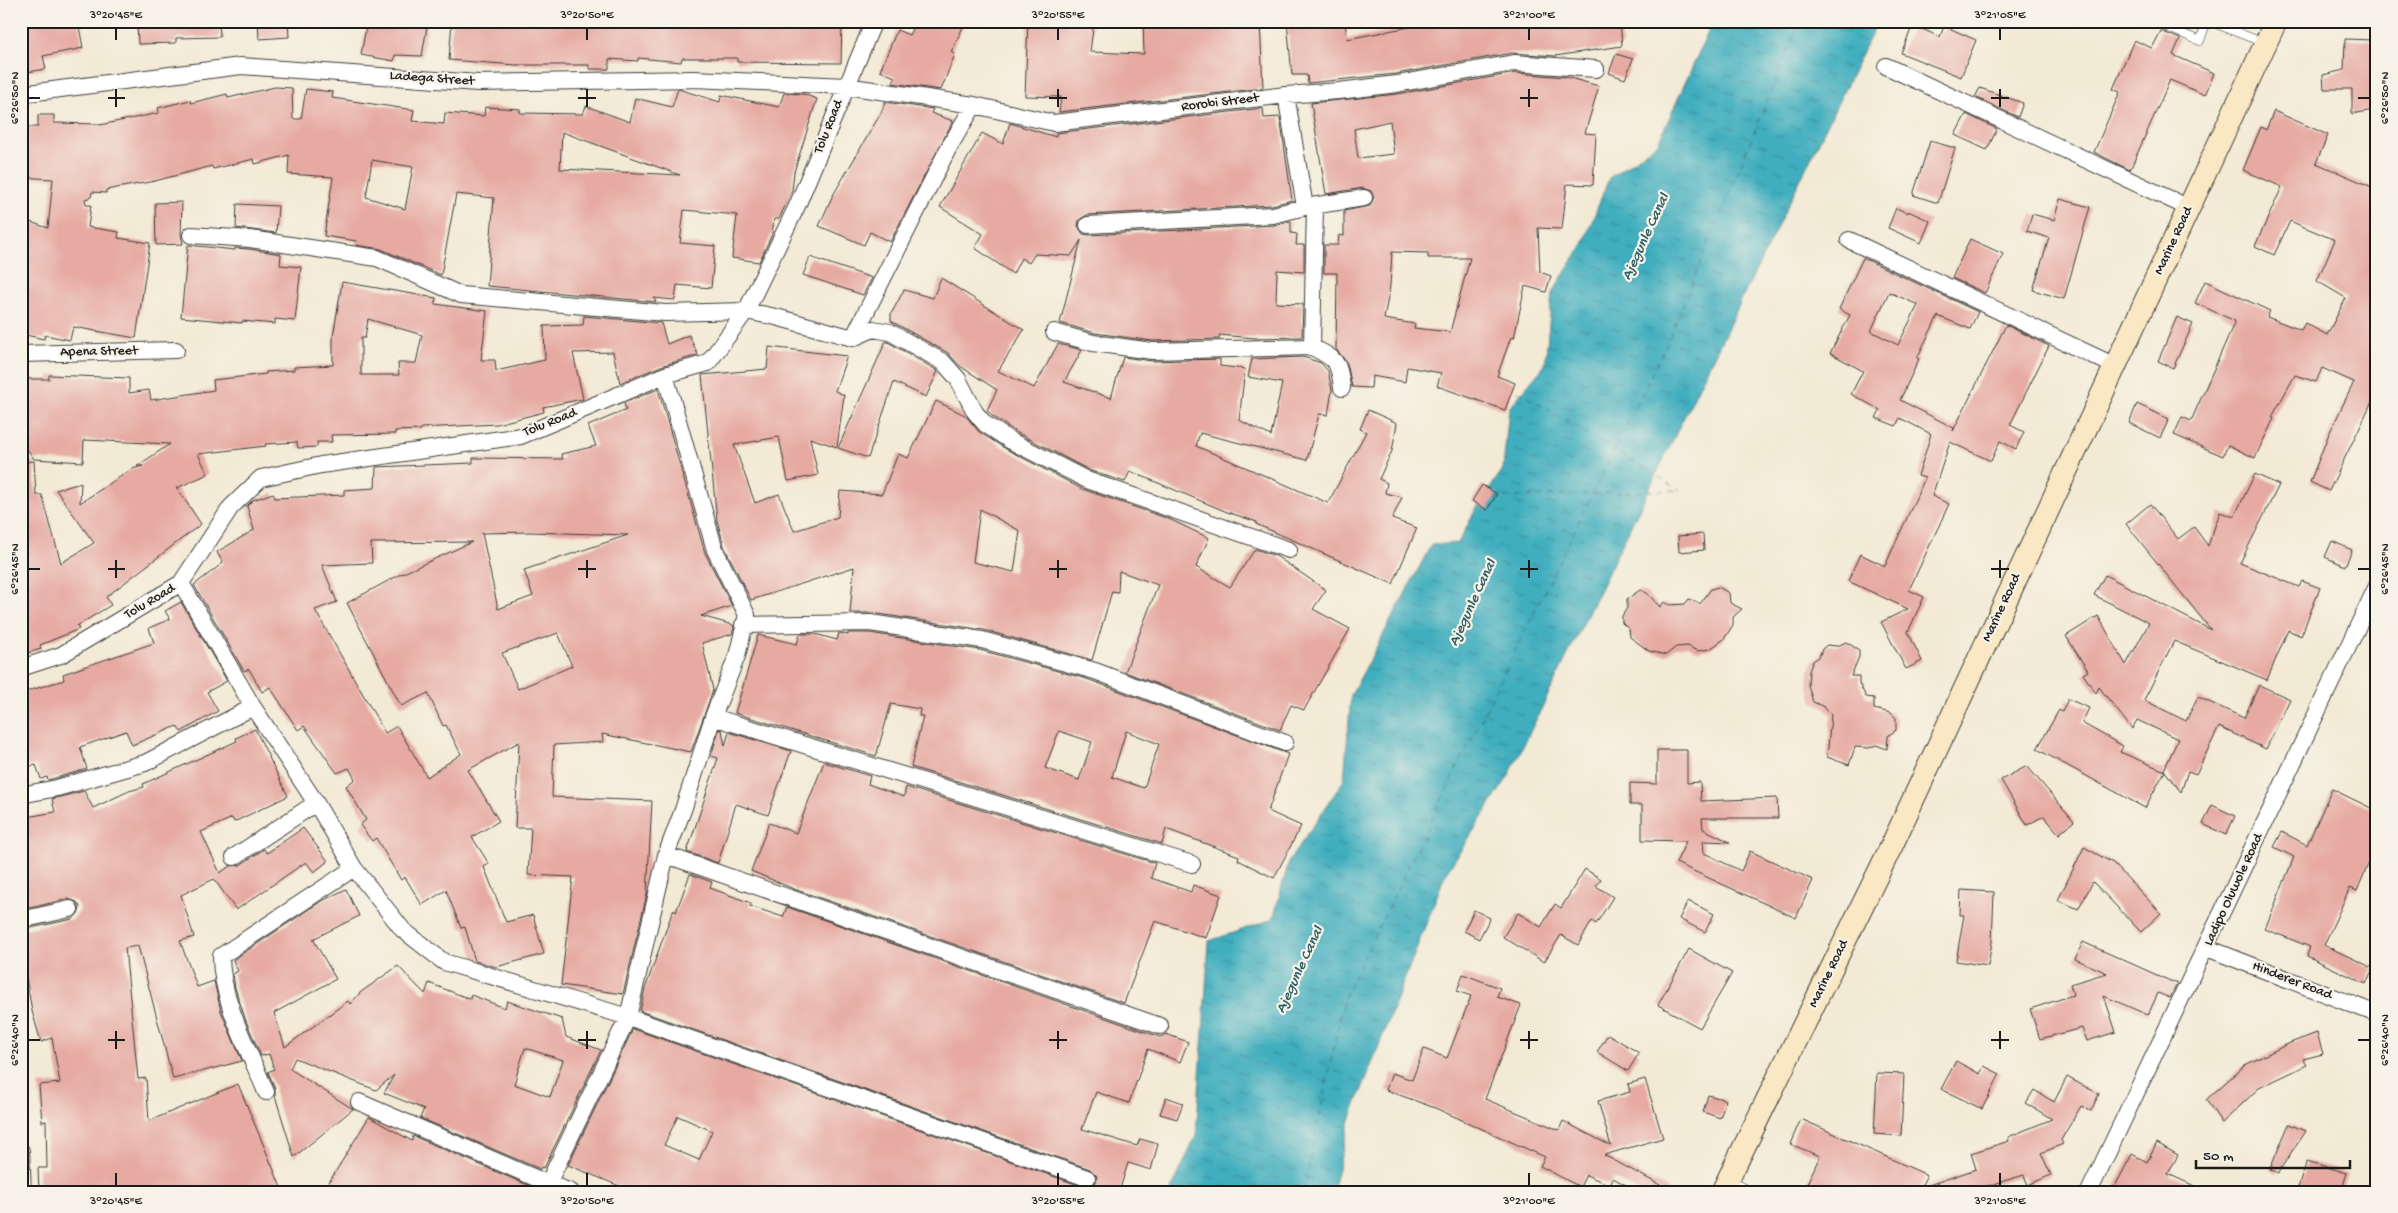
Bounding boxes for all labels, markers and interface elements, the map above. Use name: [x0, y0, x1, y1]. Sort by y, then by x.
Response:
text: 3°20'45"E: [89, 9, 142, 23]
text: 3°20'50"E: [560, 9, 614, 23]
text: 3°20'55"E: [1031, 9, 1085, 23]
text: 3°21'00"E: [1502, 9, 1555, 23]
text: 3°21'05"E: [1974, 9, 2026, 23]
street label: Ladega Street: [389, 68, 476, 91]
text: 6°26'50"N: [9, 72, 23, 124]
text: 6°26'50"N: [2379, 72, 2393, 124]
street label: Rorobi Street: [1180, 90, 1261, 116]
street label: Tolu Road: [810, 96, 848, 157]
water label: Ajegunle Canal: [1618, 189, 1675, 283]
street label: Marine Road: [2151, 203, 2198, 278]
street label: Apena Street: [60, 343, 139, 361]
street label: Tolu Road: [520, 404, 581, 442]
text: 6°26'45"N: [9, 543, 23, 595]
text: 6°26'45"N: [2379, 543, 2393, 595]
water label: Ajegunle Canal: [1445, 555, 1502, 649]
street label: Marine Road: [1979, 570, 2026, 645]
street label: Tolu Road: [121, 579, 180, 624]
street label: Ladipo Oluwole Road: [2201, 829, 2268, 949]
water label: Ajegunle Canal: [1272, 922, 1329, 1016]
street label: Marine Road: [1805, 936, 1853, 1011]
street label: Hinderer Road: [2250, 958, 2336, 1005]
text: 6°26'40"N: [9, 1014, 23, 1066]
text: 6°26'40"N: [2379, 1014, 2393, 1066]
scale bar: [2196, 1138, 2349, 1170]
text: 50 m: [2203, 1148, 2234, 1166]
text: 3°20'45"E: [89, 1195, 142, 1209]
text: 3°20'50"E: [560, 1195, 614, 1209]
text: 3°20'55"E: [1031, 1195, 1085, 1209]
text: 3°21'00"E: [1502, 1195, 1555, 1209]
text: 3°21'05"E: [1974, 1195, 2026, 1209]

